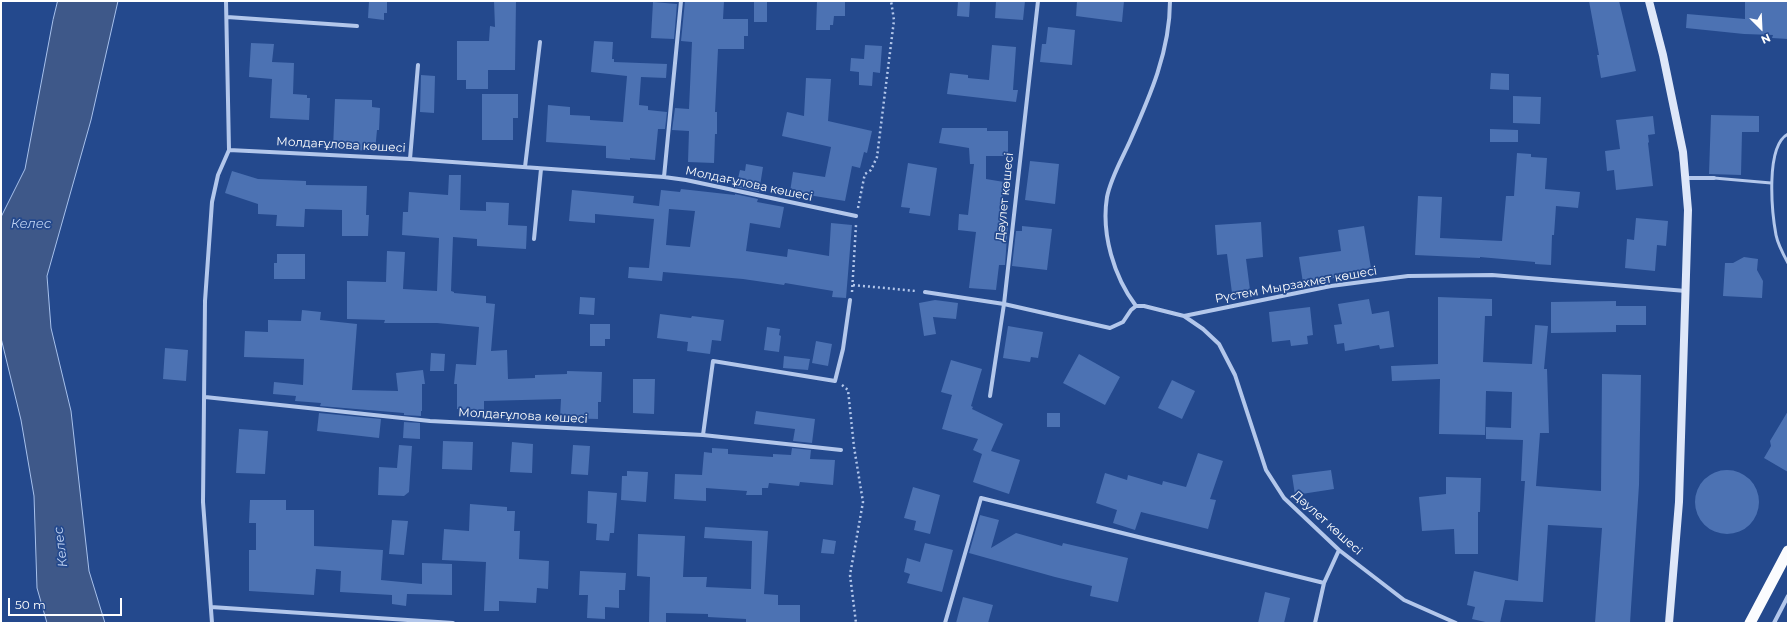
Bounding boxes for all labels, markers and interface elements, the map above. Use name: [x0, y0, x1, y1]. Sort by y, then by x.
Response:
north arrow: [1741, 8, 1781, 48]
text: N: [1759, 31, 1773, 47]
street label: Молдағұлова көшесі: [276, 134, 406, 156]
street label: Дәулет көшесі: [993, 152, 1017, 242]
street label: Молдағұлова көшесі: [684, 163, 814, 205]
water label: Келес: [11, 216, 51, 232]
street label: Рүстем Мырзахмет көшесі: [1214, 264, 1378, 306]
street label: Молдағұлова көшесі: [458, 405, 588, 427]
street label: Дәулет көшесі: [1289, 488, 1365, 558]
water label: Келес: [51, 526, 71, 568]
scale bar: [10, 590, 124, 616]
text: 50 m: [15, 597, 46, 612]

